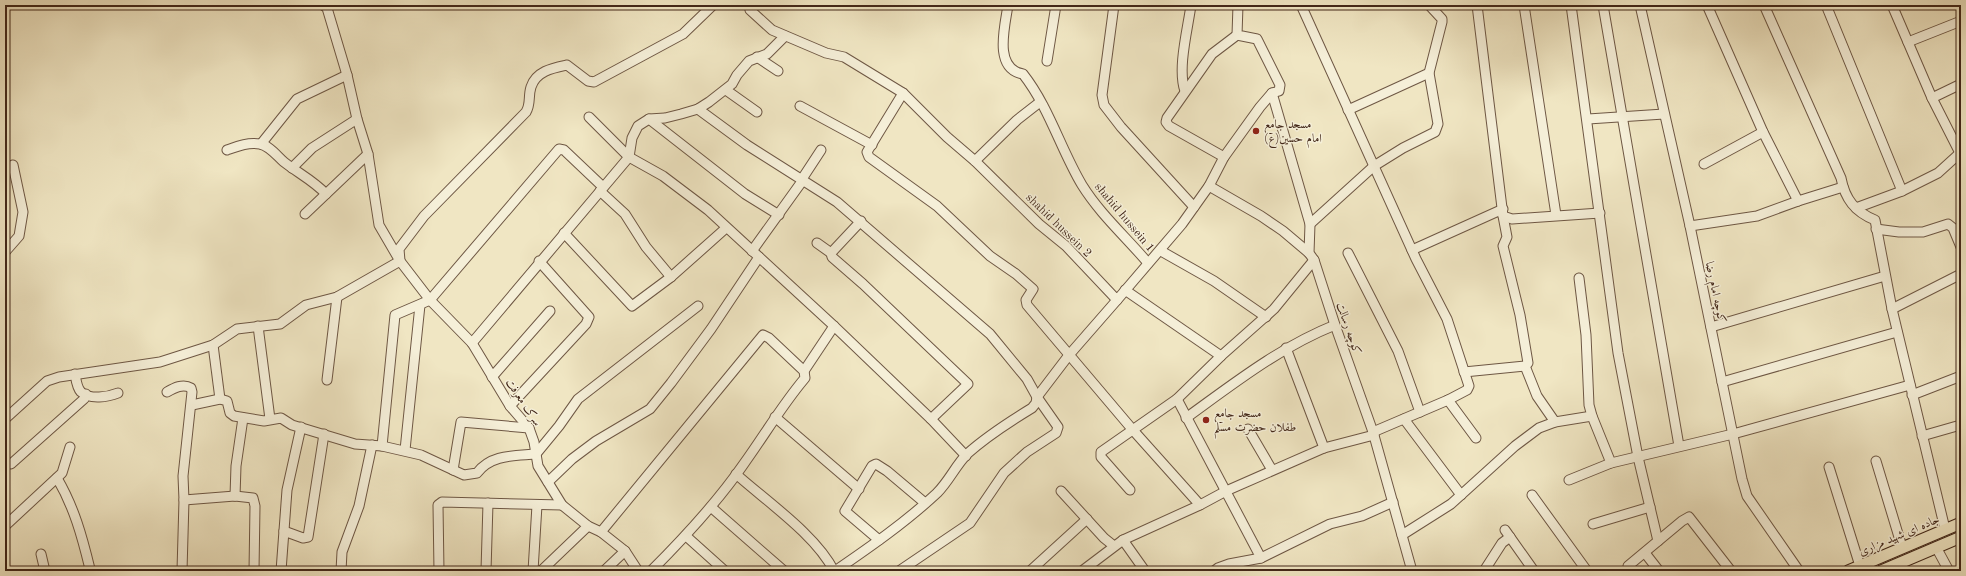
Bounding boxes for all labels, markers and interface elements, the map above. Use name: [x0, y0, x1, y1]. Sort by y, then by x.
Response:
place label: مسجد جامع امام حسین(ع): [1264, 119, 1322, 149]
marker: مسجد جامع امام حسین(ع): [1251, 126, 1261, 136]
street label: shahid hussein 1: [1092, 181, 1156, 254]
street label: shahid hussein 2: [1023, 192, 1093, 260]
street label: کوچه امام رضا: [1699, 260, 1728, 325]
street label: کوچه رسالت: [1332, 300, 1364, 357]
street label: سرک معرفت: [502, 377, 543, 429]
place label: مسجد جامع طفلان حضرت مسلم: [1214, 408, 1296, 439]
marker: مسجد جامع طفلان حضرت مسلم: [1201, 415, 1211, 425]
street label: جاده ای شهید مزاری: [1857, 514, 1942, 560]

